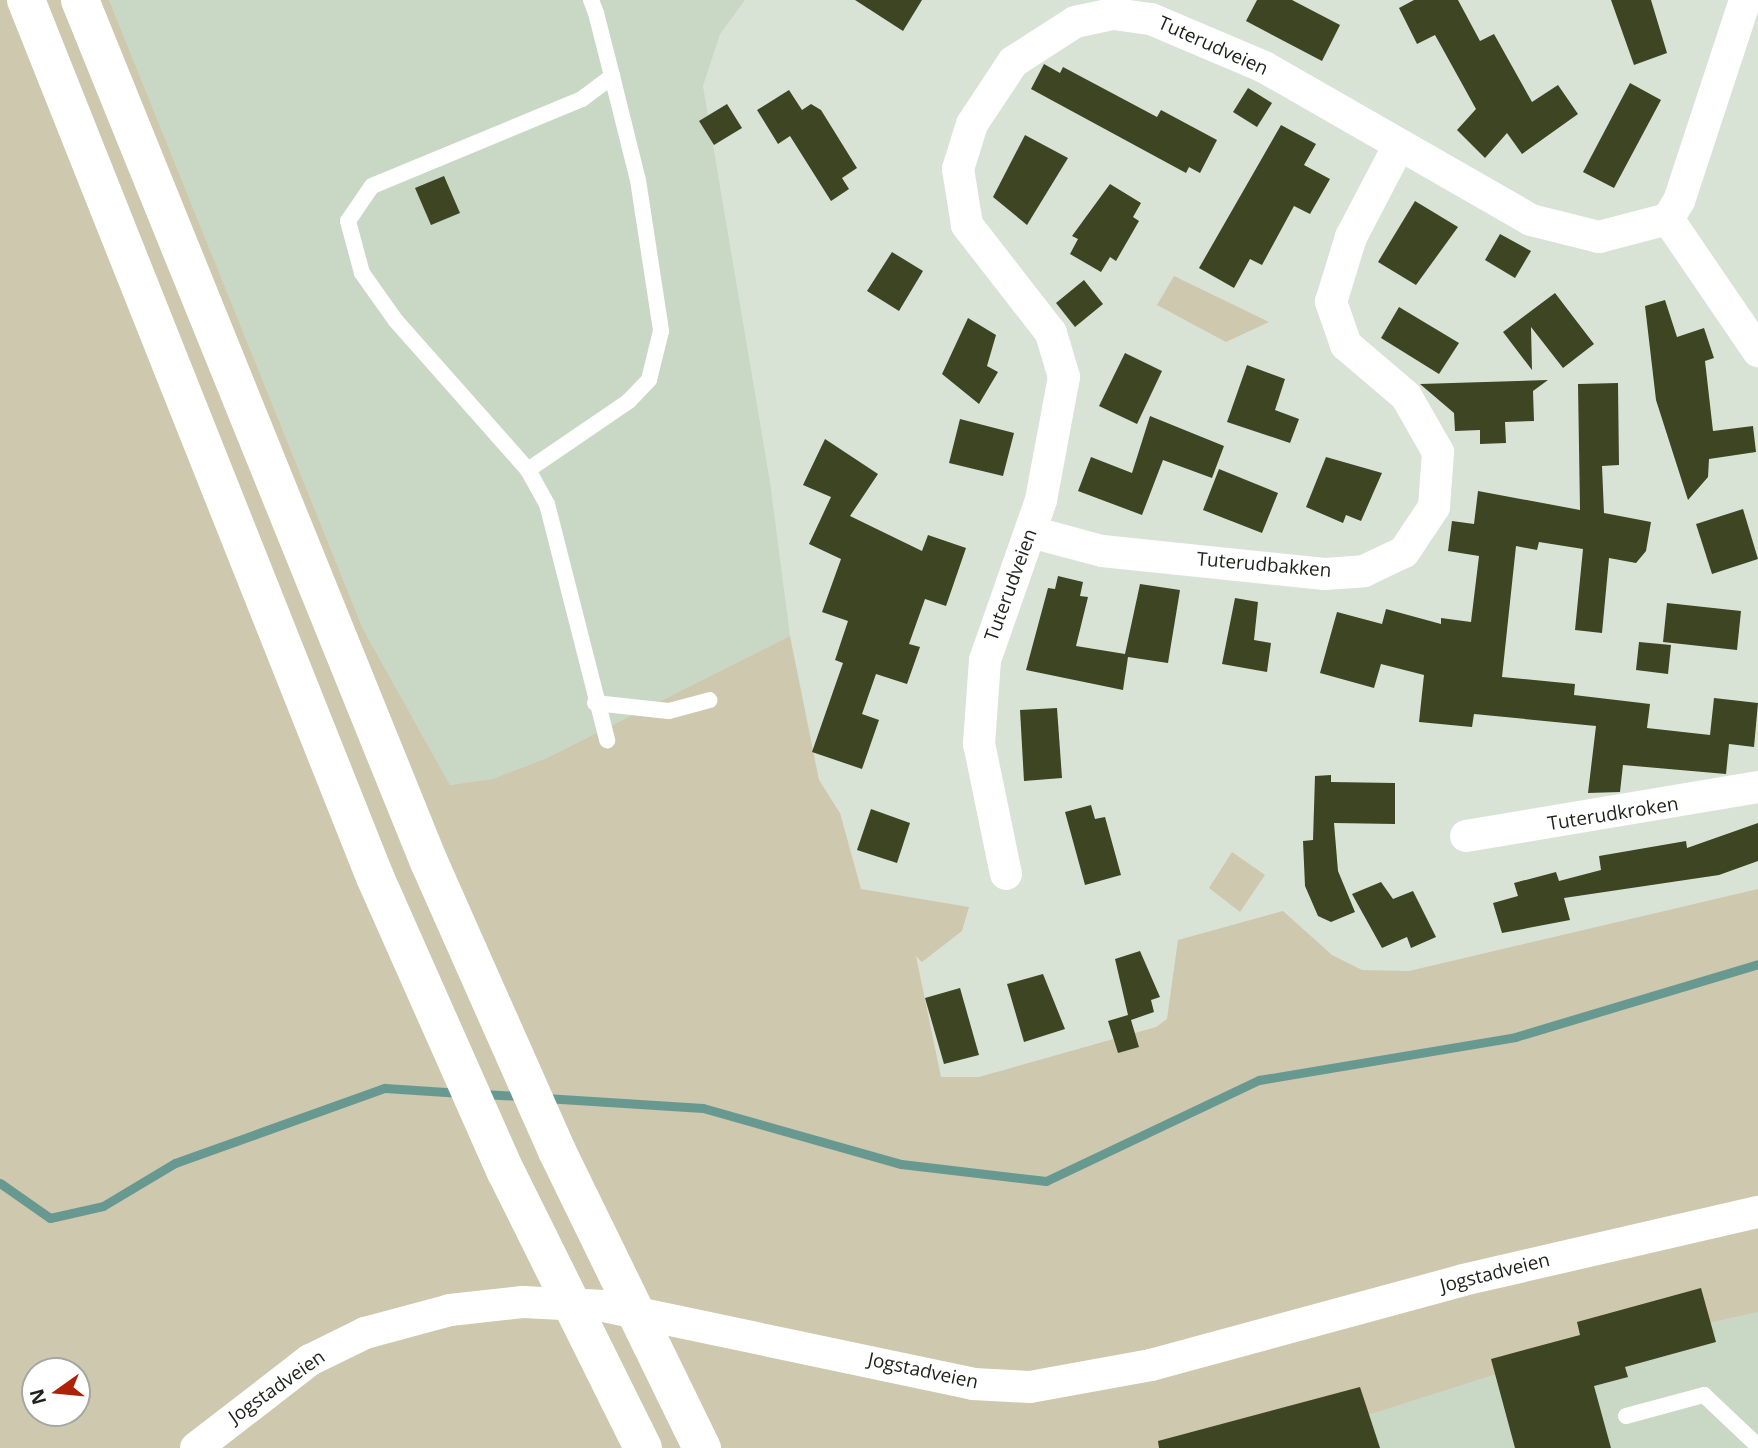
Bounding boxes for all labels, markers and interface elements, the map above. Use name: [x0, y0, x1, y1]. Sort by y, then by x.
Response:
street label: Tuterudveien: [1155, 12, 1271, 80]
street label: Tuterudveien: [980, 526, 1042, 644]
street label: Tuterudbakken: [1196, 548, 1332, 582]
street label: Tuterudkroken: [1546, 792, 1680, 836]
street label: Jogstadveien: [1438, 1248, 1552, 1298]
street label: Jogstadveien: [225, 1346, 329, 1428]
street label: Jogstadveien: [866, 1348, 980, 1394]
north arrow: [21, 1357, 91, 1427]
text: N: [23, 1386, 52, 1408]

